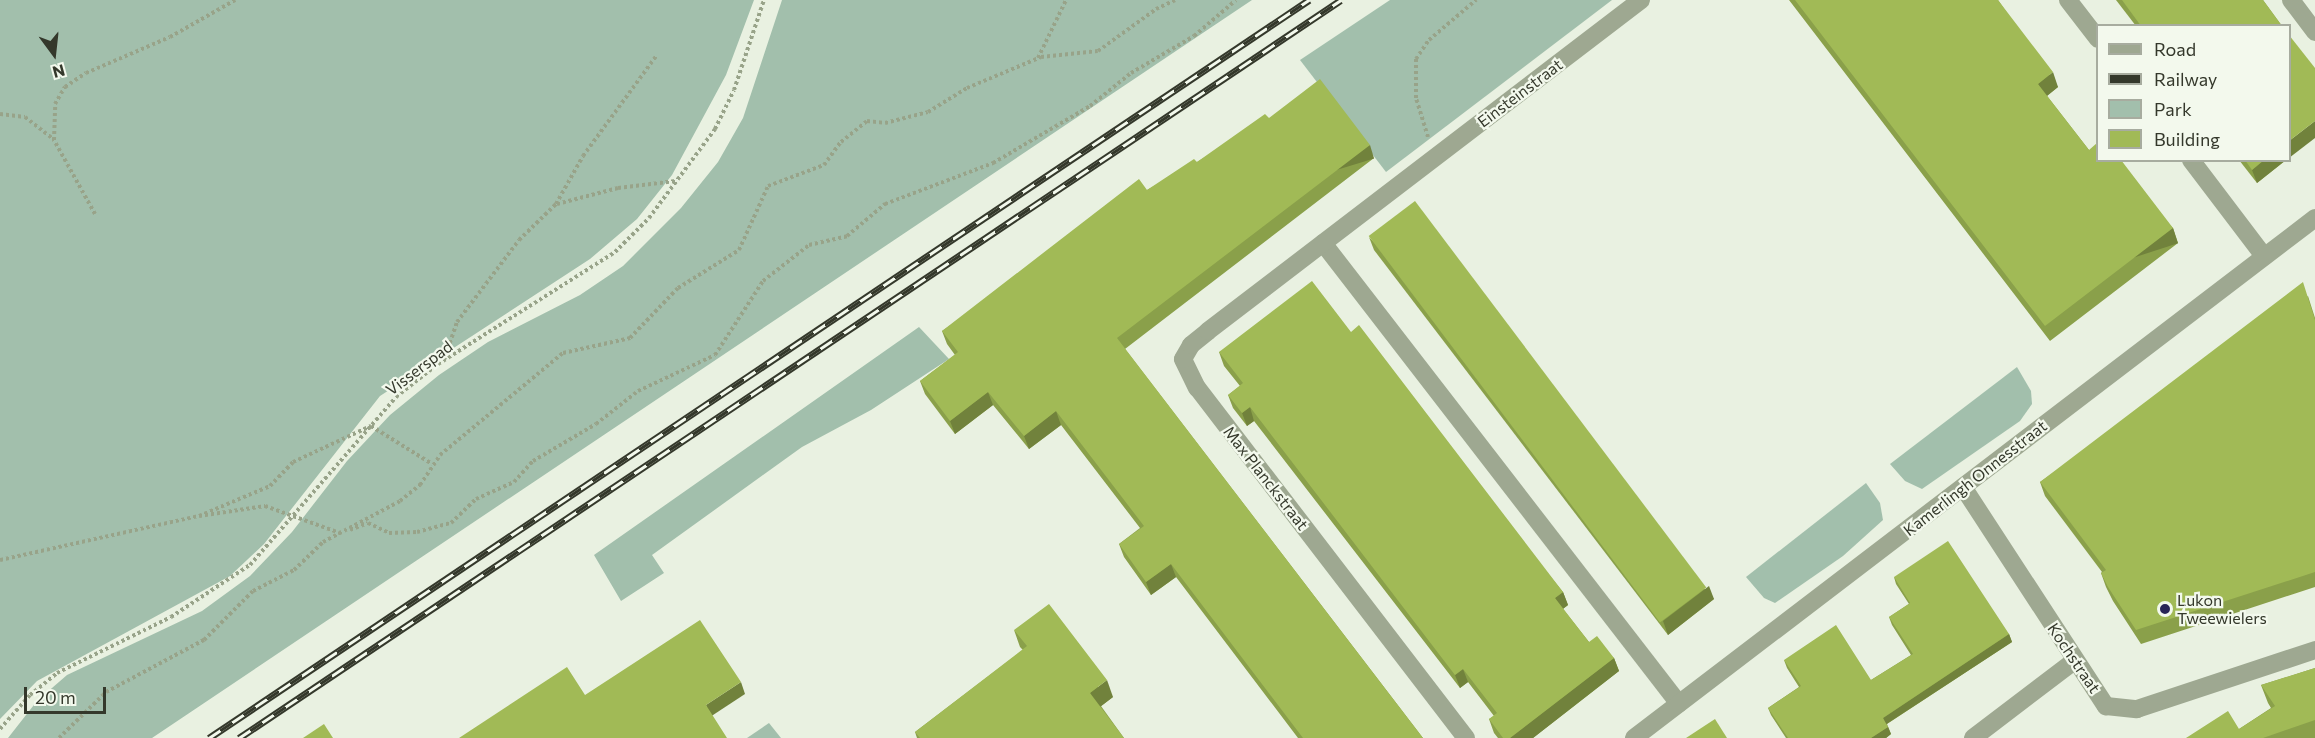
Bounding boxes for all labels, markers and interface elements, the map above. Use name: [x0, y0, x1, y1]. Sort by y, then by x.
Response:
north arrow: [24, 24, 84, 84]
legend: [2096, 24, 2291, 162]
text: Road: [2154, 38, 2196, 60]
street label: Einsteinstraat: [1474, 55, 1566, 131]
text: N: [51, 61, 67, 83]
text: Railway: [2154, 68, 2217, 90]
text: Park: [2154, 98, 2192, 120]
text: Building: [2154, 128, 2220, 150]
street label: Visserspad: [382, 337, 456, 399]
street label: Kamerlingh Onnesstraat: [1900, 416, 2050, 540]
street label: Max Planckstraat: [1219, 422, 1313, 534]
place label: Lukon Tweewielers: [2177, 590, 2267, 628]
marker: Lukon Tweewielers: [2158, 602, 2172, 616]
street label: Kochstraat: [2044, 619, 2104, 697]
scale bar: [27, 675, 110, 713]
text: 20 m: [35, 686, 76, 708]

